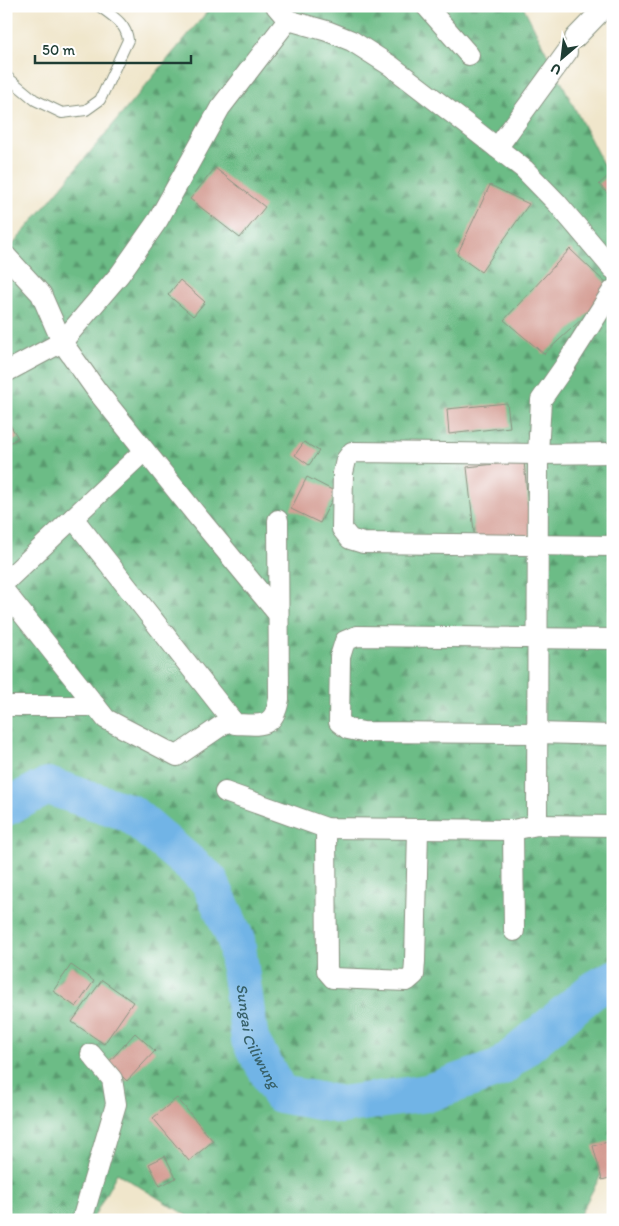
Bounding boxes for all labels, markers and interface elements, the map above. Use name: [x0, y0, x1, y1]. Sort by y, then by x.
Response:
scale bar: [35, 32, 191, 64]
north arrow: [536, 32, 586, 82]
text: 50 m: [42, 41, 75, 59]
text: U: [548, 59, 564, 79]
water label: Sungai Ciliwung: [232, 983, 285, 1093]

